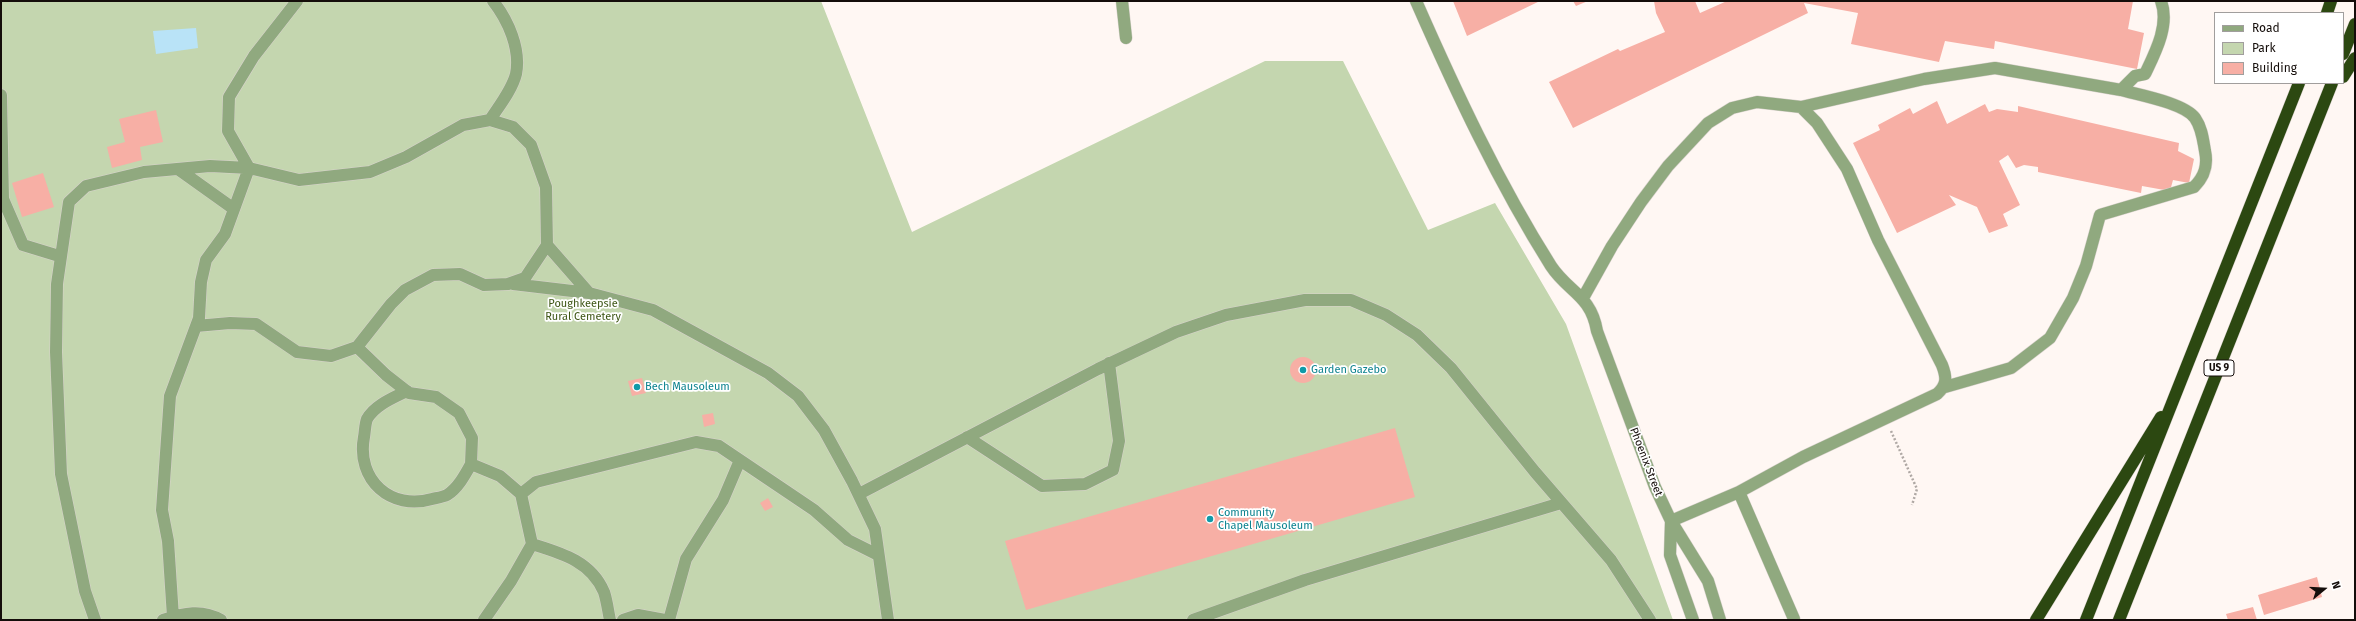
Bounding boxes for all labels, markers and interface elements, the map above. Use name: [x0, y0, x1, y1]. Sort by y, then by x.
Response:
legend: [2214, 12, 2344, 84]
text: Road: [2252, 21, 2280, 35]
text: Park: [2252, 41, 2276, 55]
text: Building: [2252, 61, 2297, 75]
park label: Poughkeepsie Rural Cemetery: [545, 297, 621, 323]
road number: US 9: [2204, 360, 2234, 376]
place label: Garden Gazebo: [1311, 363, 1386, 377]
marker: Garden Gazebo: [1298, 365, 1308, 375]
place label: Bech Mausoleum: [645, 380, 730, 394]
marker: Bech Mausoleum: [632, 382, 642, 392]
street label: Phoenix Street: [1627, 426, 1665, 498]
place label: Community Chapel Mausoleum: [1218, 506, 1313, 532]
marker: Community Chapel Mausoleum: [1205, 514, 1215, 524]
north arrow: [2304, 569, 2344, 609]
text: N: [2329, 580, 2343, 591]

